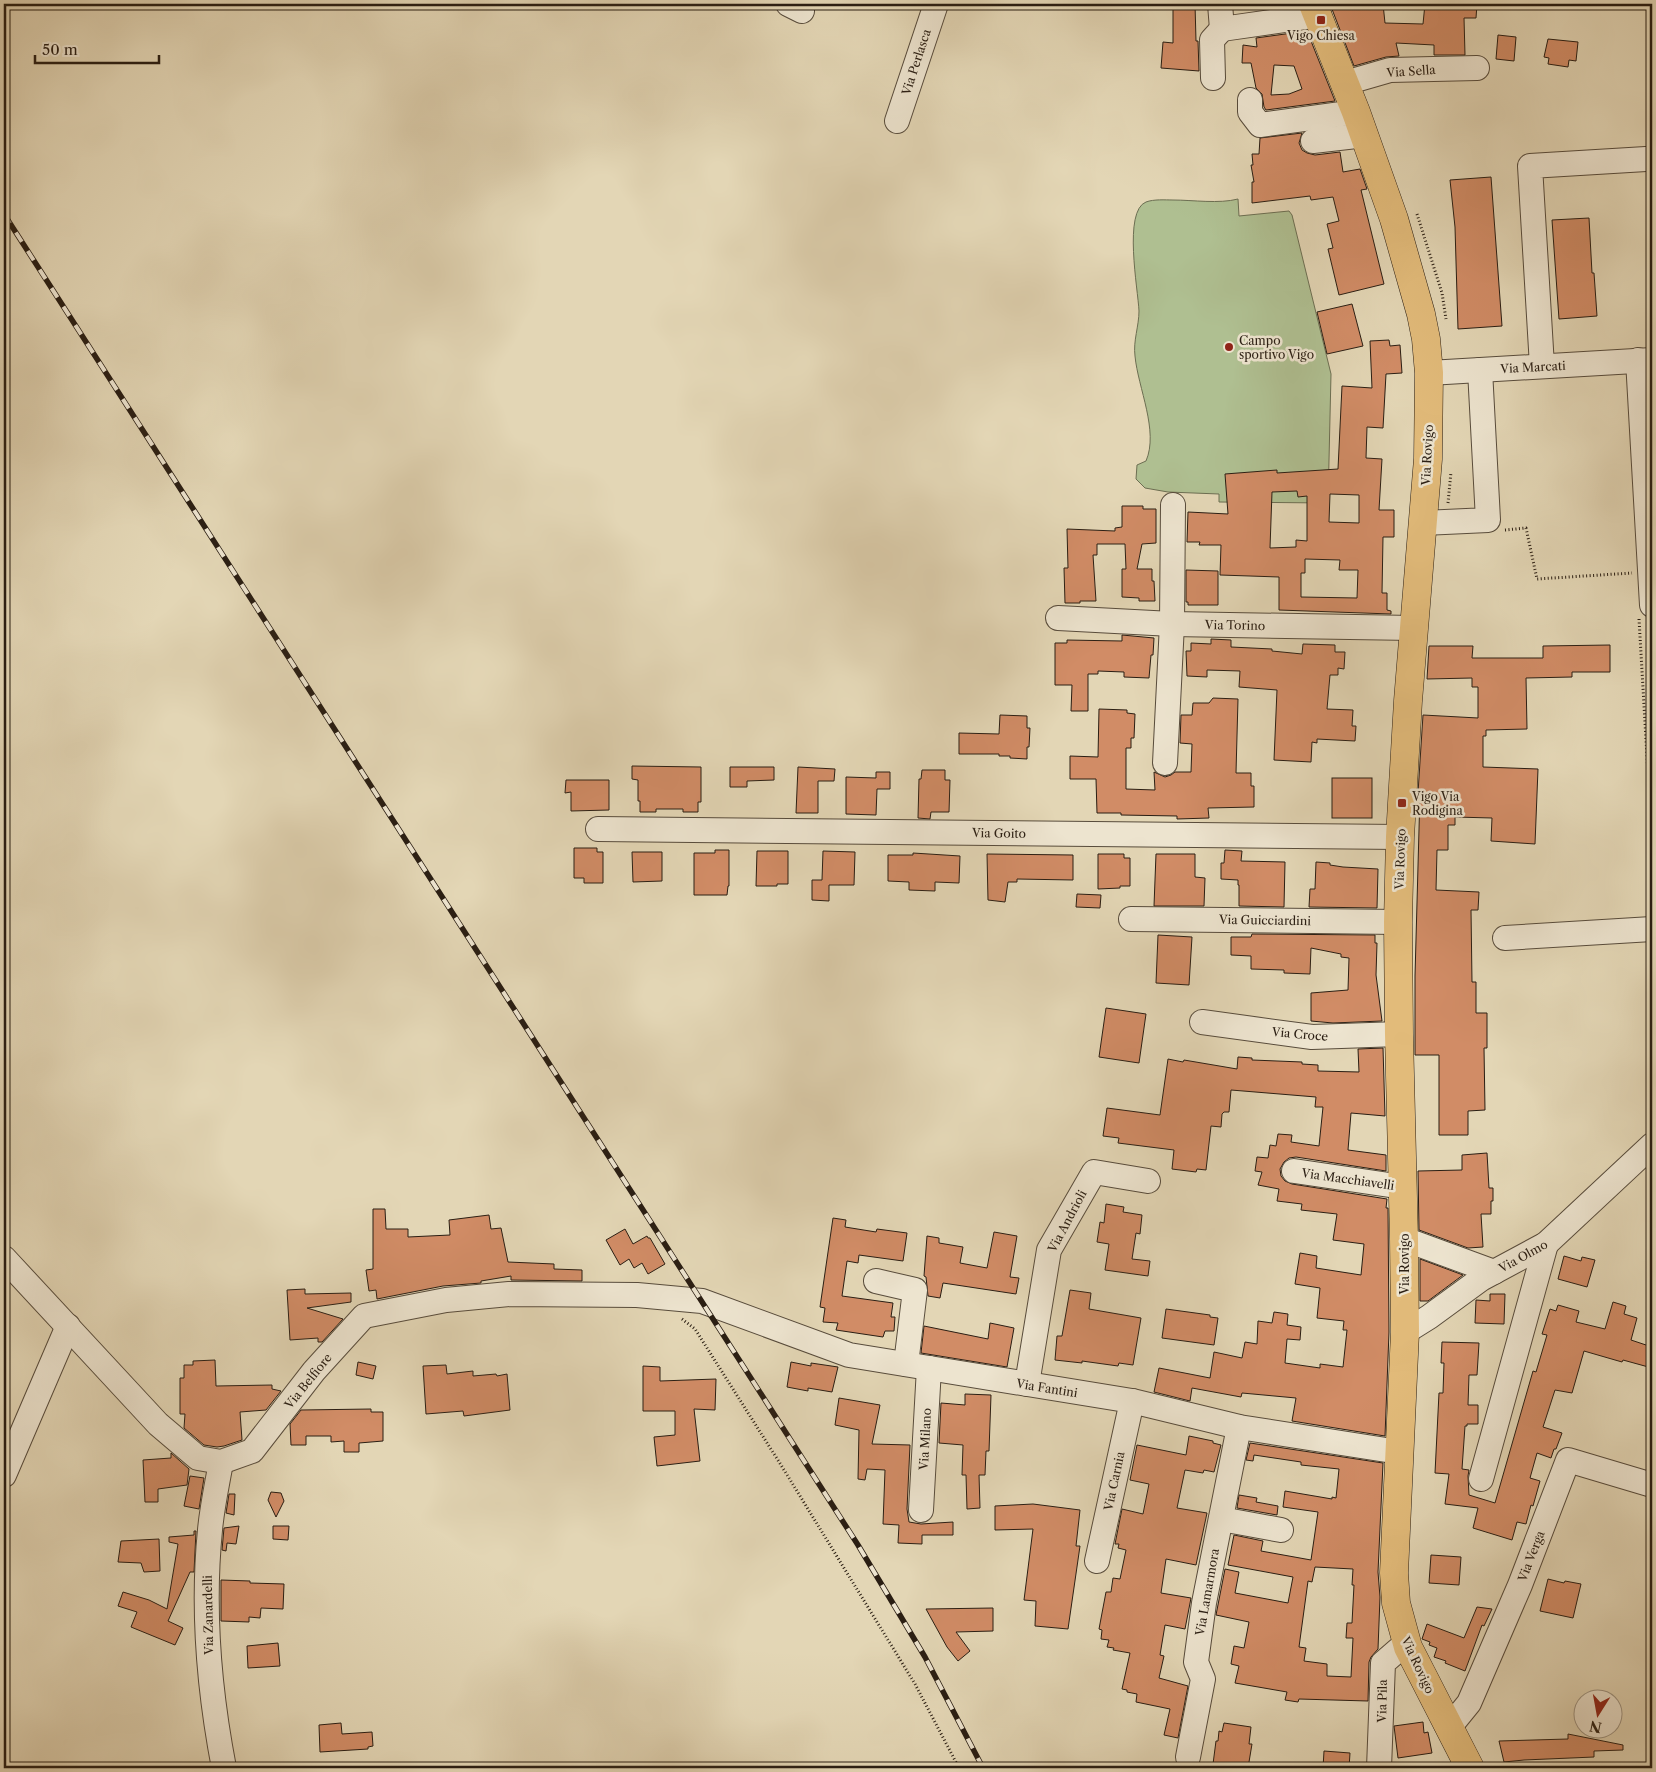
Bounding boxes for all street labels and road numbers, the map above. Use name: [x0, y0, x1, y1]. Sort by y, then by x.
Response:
street label: Via Perlasca: [898, 26, 934, 98]
street label: Via Sella: [1385, 62, 1437, 80]
street label: Via Marcati: [1499, 358, 1566, 376]
street label: Via Rovigo: [1418, 424, 1436, 487]
street label: Via Torino: [1204, 617, 1265, 633]
street label: Via Goito: [971, 825, 1026, 841]
street label: Via Rovigo: [1391, 828, 1409, 891]
street label: Via Guicciardini: [1218, 912, 1311, 928]
street label: Via Croce: [1270, 1024, 1329, 1044]
street label: Via Macchiavelli: [1300, 1165, 1396, 1193]
street label: Via Andrioli: [1044, 1187, 1090, 1256]
street label: Via Rovigo: [1397, 1233, 1412, 1296]
street label: Via Olmo: [1495, 1236, 1550, 1276]
street label: Via Belfiore: [280, 1350, 335, 1412]
street label: Via Fantini: [1014, 1376, 1079, 1400]
street label: Via Milano: [916, 1408, 934, 1471]
street label: Via Carnia: [1100, 1450, 1128, 1513]
street label: Via Verga: [1514, 1528, 1548, 1584]
street label: Via Lamarmora: [1192, 1547, 1222, 1638]
street label: Via Zanardelli: [200, 1575, 216, 1656]
street label: Via Rovigo: [1398, 1633, 1438, 1696]
street label: Via Pila: [1374, 1679, 1390, 1724]

